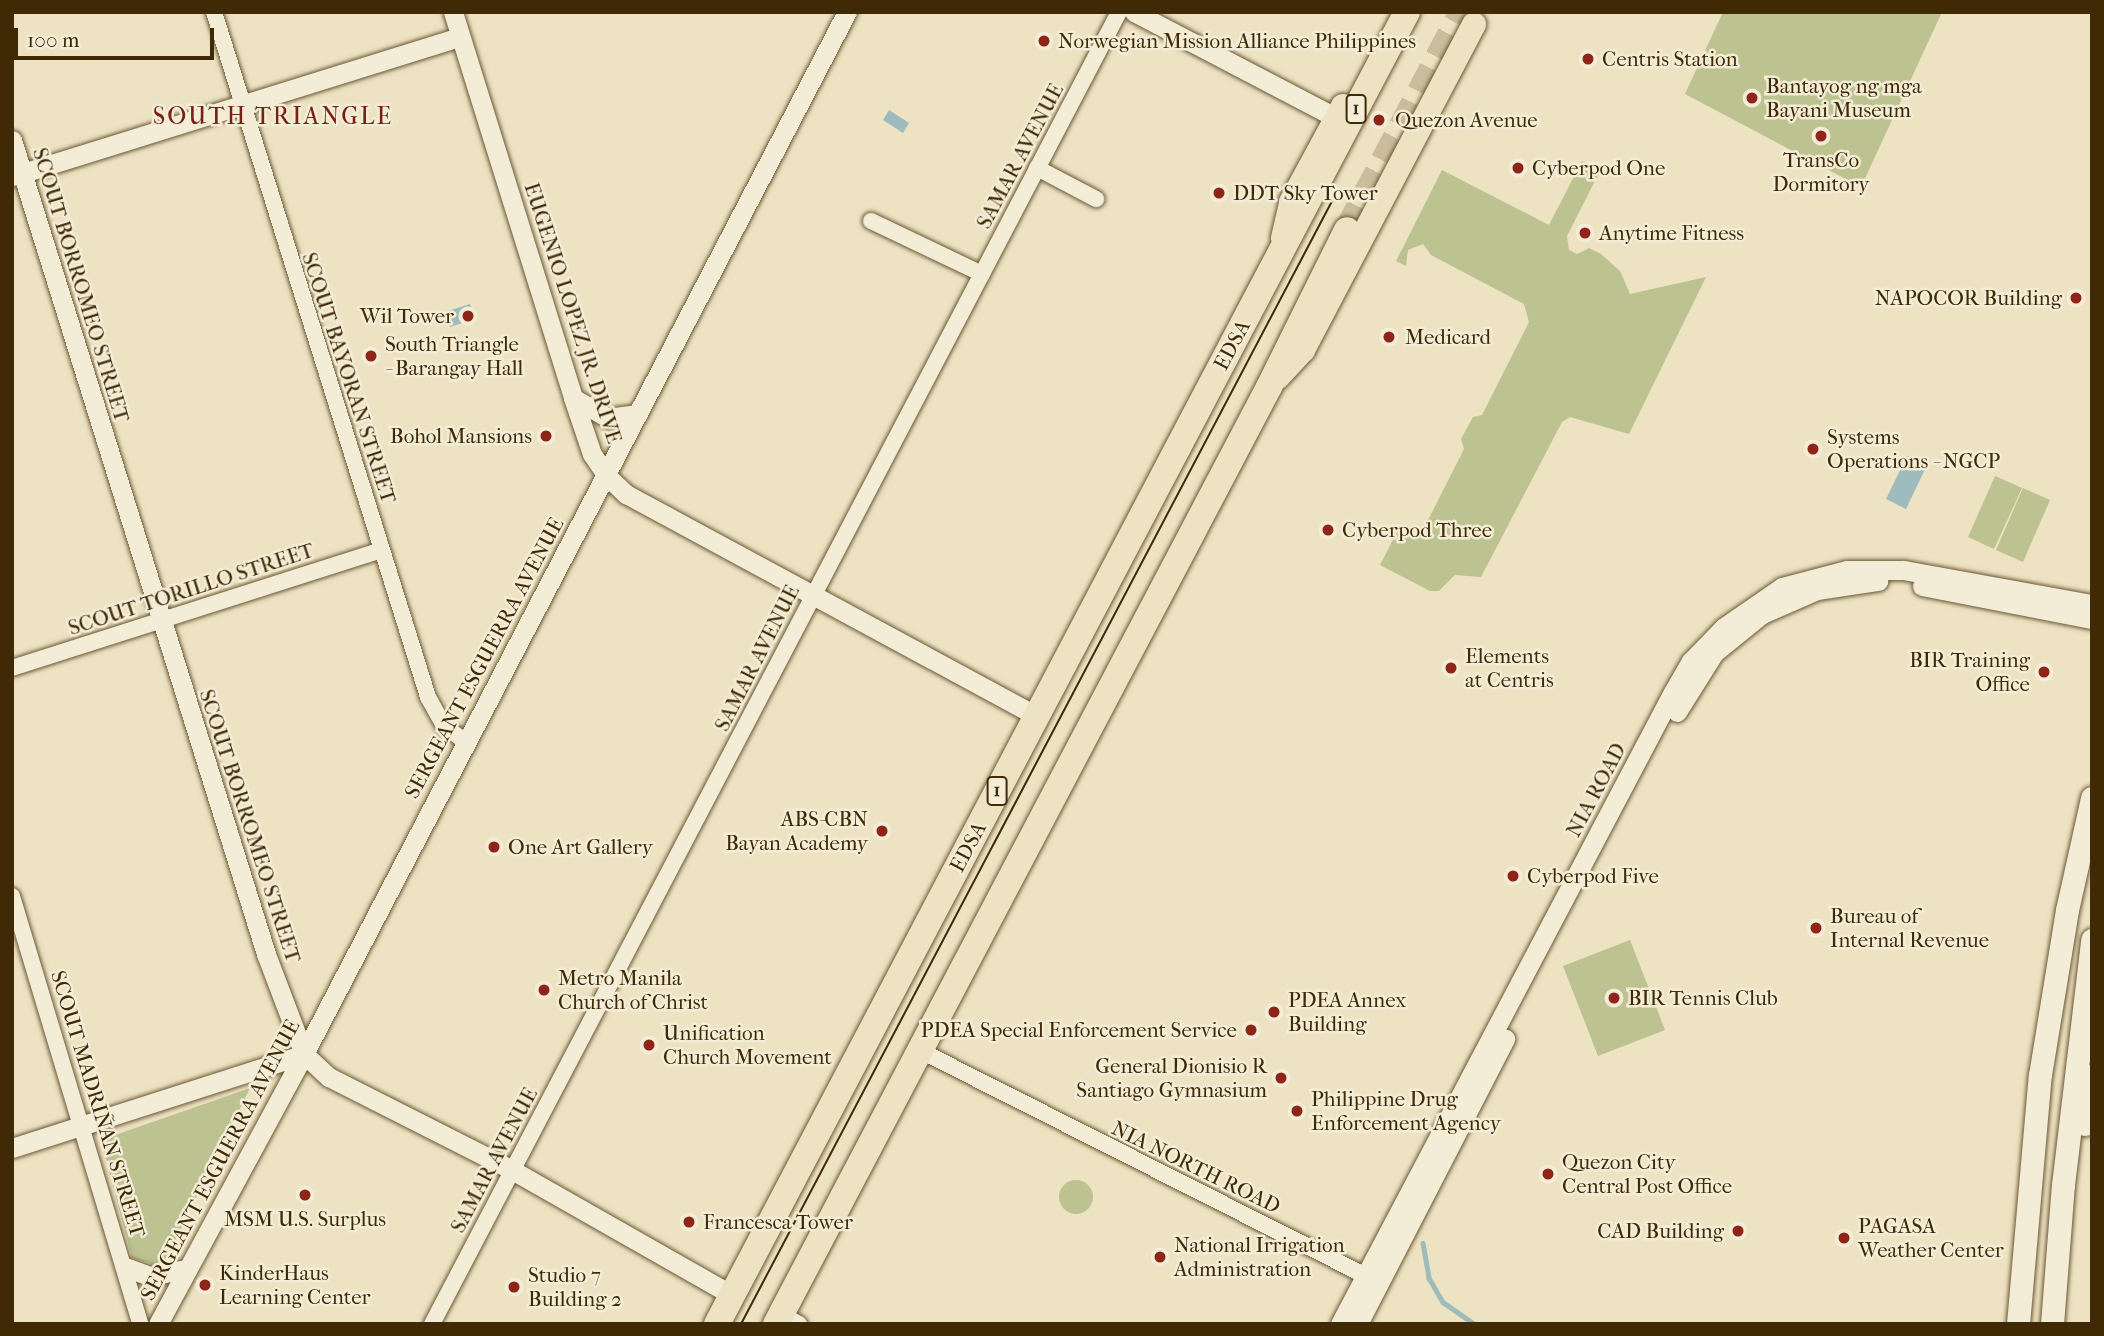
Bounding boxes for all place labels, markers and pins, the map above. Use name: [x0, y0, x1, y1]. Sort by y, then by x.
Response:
place label: Norwegian Mission Alliance Philippines: [1058, 28, 1416, 54]
marker: Norwegian Mission Alliance Philippines: [1036, 33, 1052, 49]
place label: Centris Station: [1602, 46, 1738, 72]
marker: Centris Station: [1580, 51, 1596, 67]
place label: Bantayog ng mga Bayani Museum: [1766, 73, 1922, 123]
marker: Bantayog ng mga Bayani Museum: [1744, 90, 1760, 106]
place label: Quezon Avenue: [1395, 107, 1538, 133]
marker: Quezon Avenue: [1369, 110, 1389, 130]
marker: TransCo Dormitory: [1813, 128, 1829, 144]
place label: TransCo Dormitory: [1772, 147, 1870, 197]
place label: Cyberpod One: [1532, 155, 1665, 181]
marker: Cyberpod One: [1510, 160, 1526, 176]
place label: DDT Sky Tower: [1233, 180, 1378, 206]
marker: DDT Sky Tower: [1211, 185, 1227, 201]
place label: Anytime Fitness: [1599, 220, 1744, 246]
marker: Anytime Fitness: [1577, 225, 1593, 241]
place label: NAPOCOR Building: [1875, 285, 2062, 311]
marker: NAPOCOR Building: [2068, 290, 2084, 306]
place label: Wil Tower: [360, 303, 454, 329]
marker: Wil Tower: [460, 308, 476, 324]
place label: Medicard: [1405, 324, 1491, 350]
marker: Medicard: [1379, 327, 1399, 347]
place label: South Triangle - Barangay Hall: [385, 331, 523, 381]
marker: South Triangle - Barangay Hall: [363, 348, 379, 364]
place label: Bohol Mansions: [390, 423, 532, 449]
place label: Systems Operations - NGCP: [1827, 424, 2000, 474]
marker: Bohol Mansions: [538, 428, 554, 444]
marker: Systems Operations - NGCP: [1805, 441, 1821, 457]
place label: Cyberpod Three: [1342, 517, 1492, 543]
marker: Cyberpod Three: [1320, 522, 1336, 538]
place label: Elements at Centris: [1465, 643, 1554, 693]
place label: BIR Training Office: [1909, 647, 2030, 697]
marker: Elements at Centris: [1443, 660, 1459, 676]
marker: BIR Training Office: [2036, 664, 2052, 680]
place label: ABS-CBN Bayan Academy: [725, 806, 868, 856]
marker: ABS-CBN Bayan Academy: [874, 823, 890, 839]
place label: One Art Gallery: [508, 834, 653, 860]
marker: One Art Gallery: [486, 839, 502, 855]
place label: Cyberpod Five: [1527, 863, 1659, 889]
marker: Cyberpod Five: [1505, 868, 1521, 884]
place label: Bureau of Internal Revenue: [1830, 903, 1989, 953]
marker: Bureau of Internal Revenue: [1808, 920, 1824, 936]
place label: Metro Manila Church of Christ: [558, 965, 708, 1015]
marker: Metro Manila Church of Christ: [536, 982, 552, 998]
place label: BIR Tennis Club: [1628, 985, 1778, 1011]
place label: PDEA Annex Building: [1288, 987, 1406, 1037]
marker: BIR Tennis Club: [1606, 990, 1622, 1006]
marker: PDEA Annex Building: [1266, 1004, 1282, 1020]
place label: PDEA Special Enforcement Service: [921, 1017, 1237, 1043]
place label: Unification Church Movement: [663, 1020, 832, 1070]
marker: PDEA Special Enforcement Service: [1243, 1022, 1259, 1038]
marker: Unification Church Movement: [641, 1037, 657, 1053]
place label: General Dionisio R Santiago Gymnasium: [1076, 1053, 1267, 1103]
marker: General Dionisio R Santiago Gymnasium: [1273, 1070, 1289, 1086]
place label: Philippine Drug Enforcement Agency: [1311, 1086, 1501, 1136]
marker: Philippine Drug Enforcement Agency: [1289, 1103, 1305, 1119]
place label: Quezon City Central Post Office: [1562, 1149, 1732, 1199]
marker: Quezon City Central Post Office: [1540, 1166, 1556, 1182]
marker: MSM U.S. Surplus: [297, 1187, 313, 1203]
place label: MSM U.S. Surplus: [224, 1206, 386, 1232]
place label: Francesca Tower: [703, 1209, 853, 1235]
place label: PAGASA Weather Center: [1858, 1213, 2004, 1263]
marker: Francesca Tower: [681, 1214, 697, 1230]
place label: CAD Building: [1597, 1218, 1724, 1244]
marker: CAD Building: [1730, 1223, 1746, 1239]
marker: PAGASA Weather Center: [1836, 1230, 1852, 1246]
place label: National Irrigation Administration: [1174, 1232, 1345, 1282]
marker: National Irrigation Administration: [1152, 1249, 1168, 1265]
place label: KinderHaus Learning Center: [219, 1260, 370, 1310]
place label: Studio 7 Building 2: [528, 1262, 622, 1312]
marker: KinderHaus Learning Center: [197, 1277, 213, 1293]
marker: Studio 7 Building 2: [506, 1279, 522, 1295]

